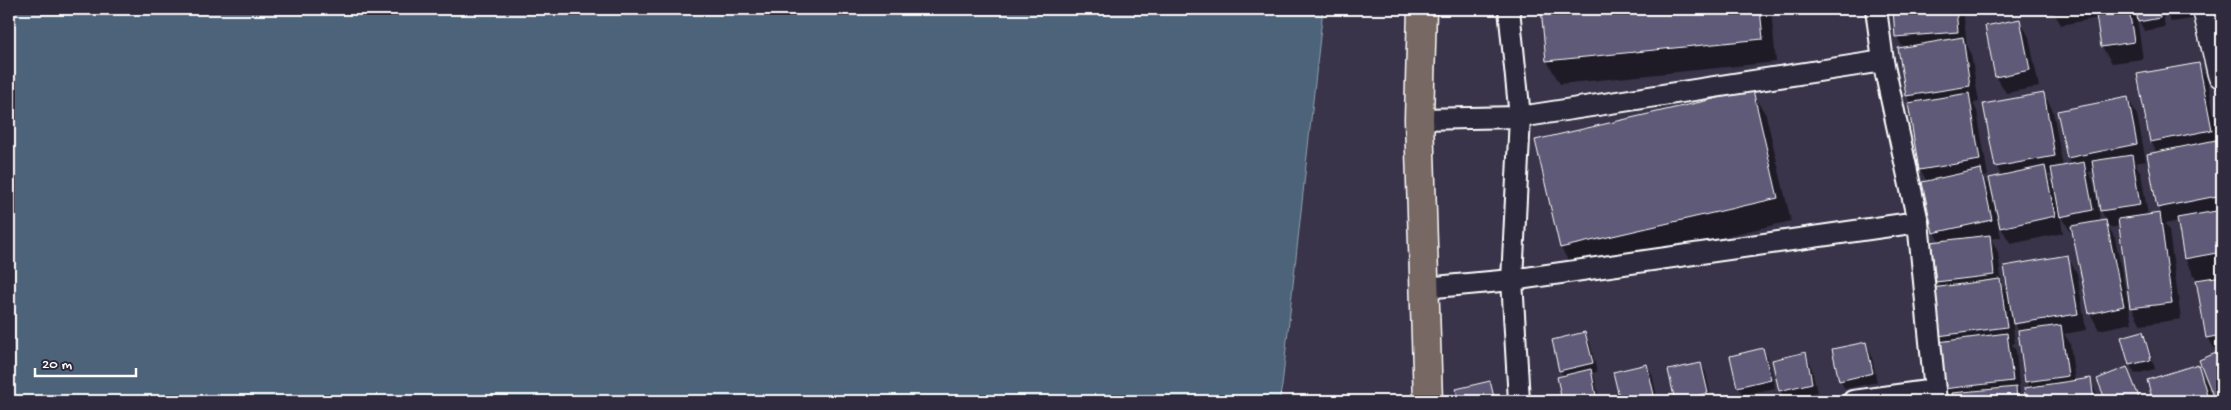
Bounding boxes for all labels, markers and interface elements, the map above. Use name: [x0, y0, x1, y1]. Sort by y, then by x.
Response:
scale bar: [35, 345, 136, 377]
text: 20 m: [42, 356, 72, 374]

